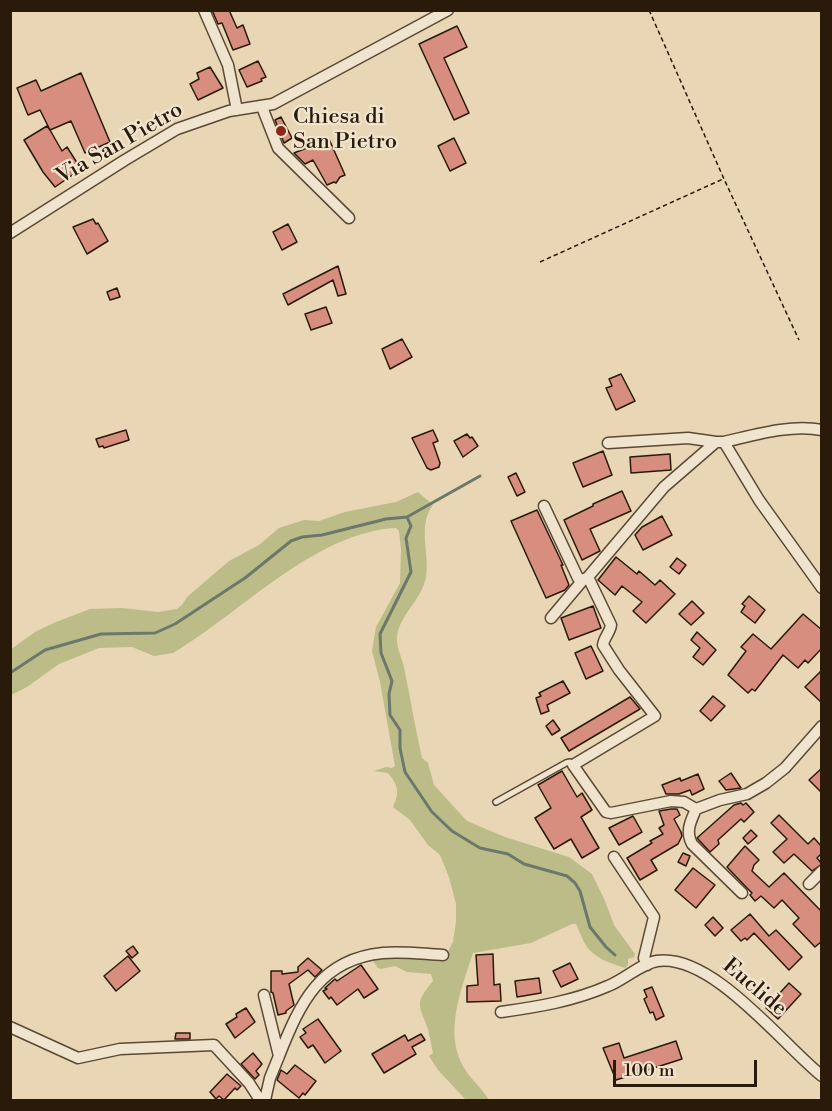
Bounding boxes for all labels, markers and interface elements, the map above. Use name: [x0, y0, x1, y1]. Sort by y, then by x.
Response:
street label: Via San Pietro: [52, 97, 188, 191]
place label: Chiesa di San Pietro: [293, 105, 397, 156]
marker: Chiesa di San Pietro: [274, 124, 288, 138]
street label: Euclide: [716, 953, 792, 1023]
scale bar: [616, 1048, 760, 1086]
text: 100 m: [624, 1059, 675, 1082]

